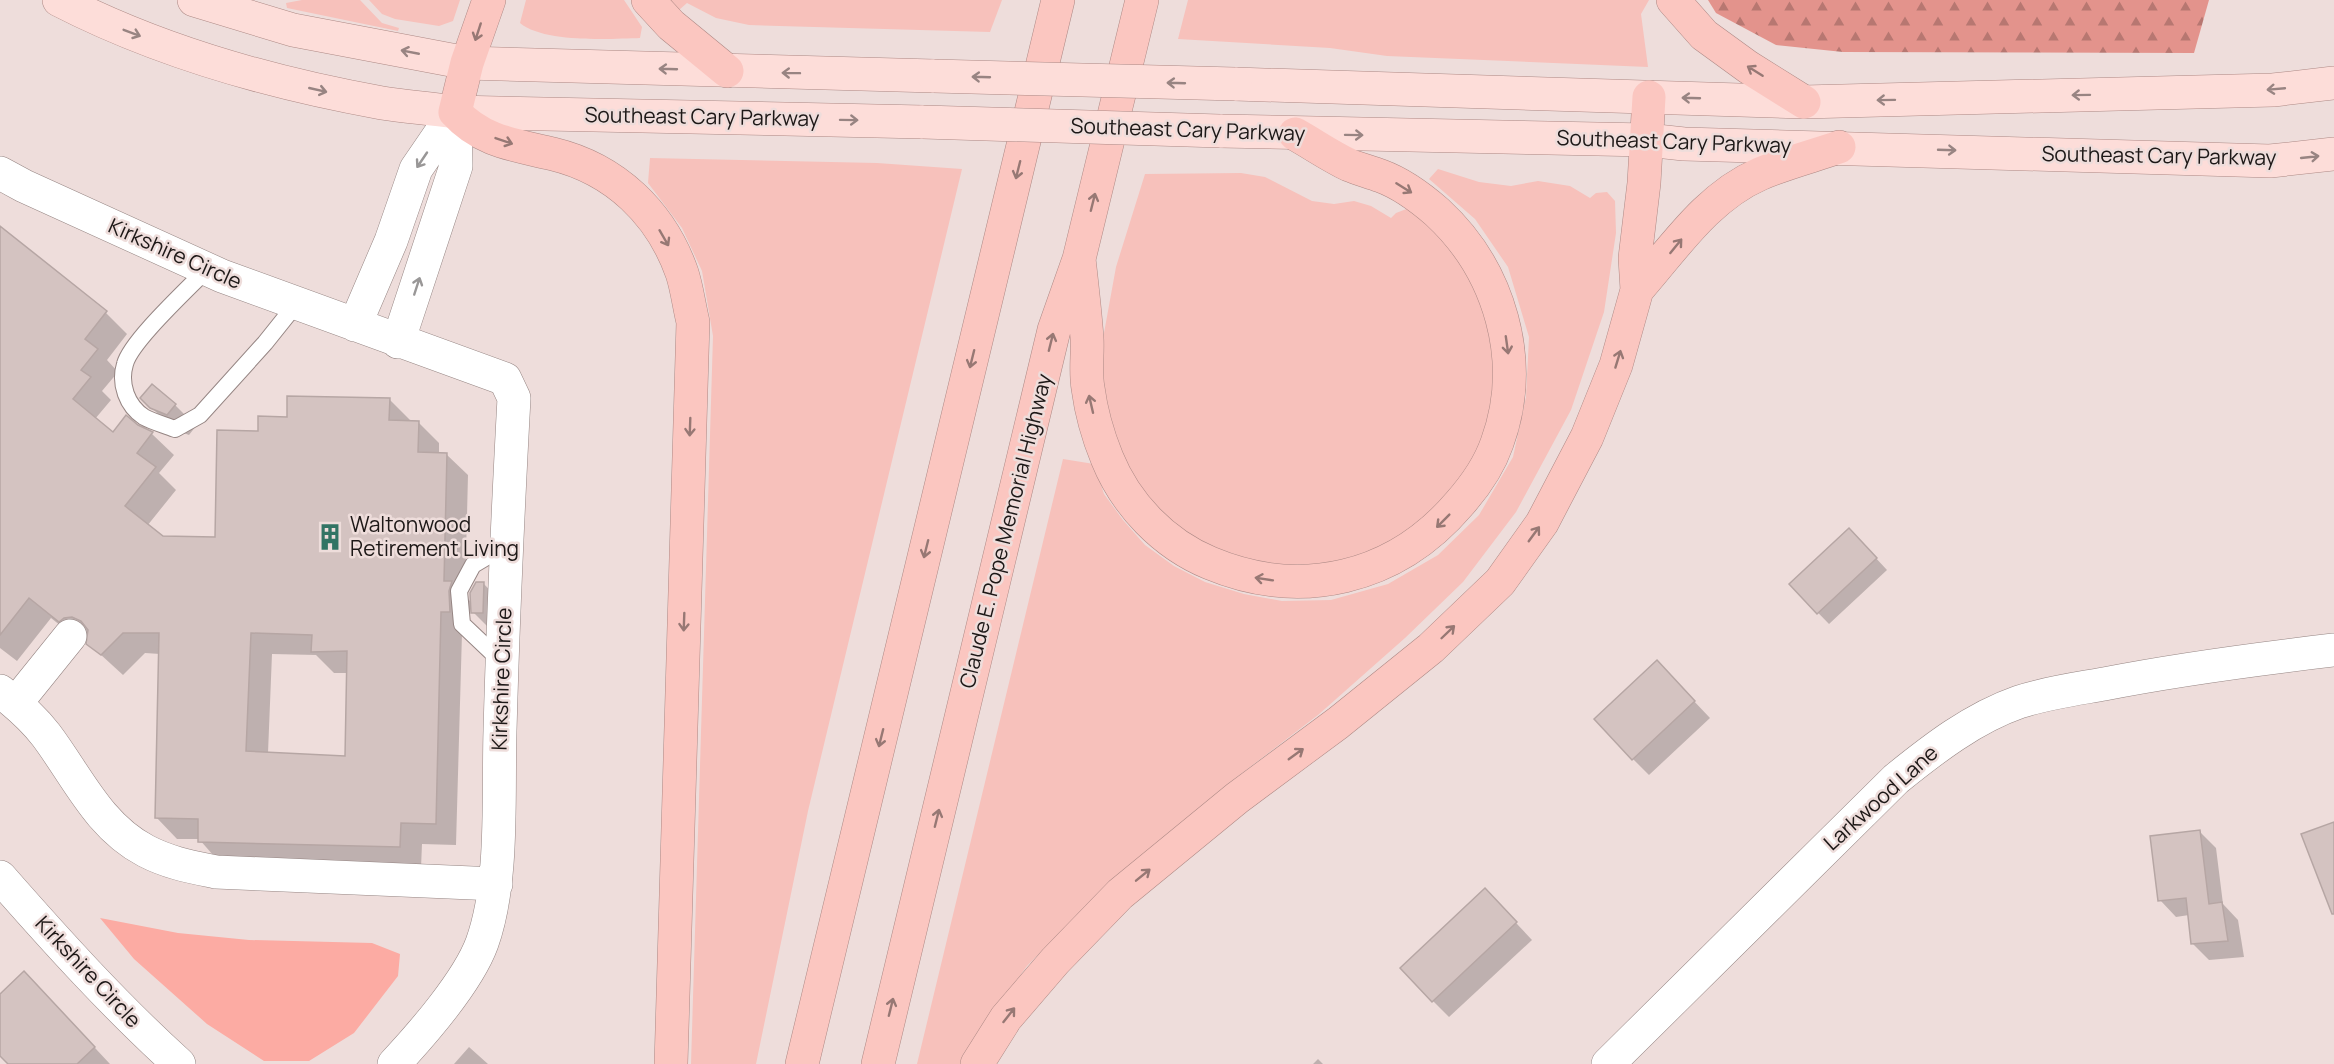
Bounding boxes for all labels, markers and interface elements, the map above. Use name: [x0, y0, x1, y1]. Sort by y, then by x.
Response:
one-way arrow: [471, 22, 482, 41]
one-way arrow: [122, 28, 141, 39]
one-way arrow: [401, 46, 420, 57]
one-way arrow: [659, 64, 679, 75]
one-way arrow: [1747, 65, 1763, 77]
one-way arrow: [782, 67, 802, 78]
one-way arrow: [972, 72, 992, 83]
one-way arrow: [1167, 77, 1187, 88]
one-way arrow: [2266, 84, 2286, 95]
one-way arrow: [309, 85, 328, 97]
one-way arrow: [2071, 89, 2091, 100]
one-way arrow: [1682, 92, 1702, 104]
one-way arrow: [1876, 94, 1896, 105]
street label: Southeast Cary Parkway: [584, 100, 820, 132]
street label: Southeast Cary Parkway: [1070, 111, 1306, 147]
one-way arrow: [839, 114, 859, 126]
street label: Southeast Cary Parkway: [1556, 123, 1792, 159]
one-way arrow: [1343, 129, 1363, 141]
one-way arrow: [494, 137, 513, 148]
street label: Southeast Cary Parkway: [2041, 139, 2277, 171]
one-way arrow: [1937, 145, 1957, 156]
one-way arrow: [2300, 151, 2320, 162]
one-way arrow: [415, 152, 428, 169]
one-way arrow: [1011, 160, 1023, 179]
one-way arrow: [1395, 182, 1412, 195]
one-way arrow: [1088, 193, 1099, 213]
street label: Kirkshire Circle: [104, 211, 246, 295]
one-way arrow: [658, 229, 670, 246]
one-way arrow: [1669, 238, 1682, 254]
one-way arrow: [412, 277, 423, 296]
one-way arrow: [1046, 333, 1058, 352]
one-way arrow: [1501, 335, 1512, 355]
one-way arrow: [966, 349, 977, 368]
one-way arrow: [1613, 350, 1624, 369]
street label: Claude E. Pope Memorial Highway: [952, 371, 1058, 691]
one-way arrow: [1085, 395, 1097, 414]
one-way arrow: [684, 417, 696, 437]
place label: Waltonwood Retirement Living: [350, 510, 519, 562]
one-way arrow: [1436, 514, 1450, 529]
building icon: Waltonwood Retirement Living: [315, 522, 345, 552]
one-way arrow: [1527, 527, 1540, 543]
one-way arrow: [920, 539, 932, 558]
one-way arrow: [1255, 574, 1275, 585]
street label: Kirkshire Circle: [485, 607, 517, 751]
one-way arrow: [679, 612, 690, 632]
one-way arrow: [1440, 625, 1455, 639]
one-way arrow: [874, 728, 886, 747]
street label: Larkwood Lane: [1817, 738, 1943, 856]
one-way arrow: [1288, 748, 1304, 760]
one-way arrow: [931, 808, 943, 827]
one-way arrow: [1135, 868, 1151, 881]
street label: Kirkshire Circle: [30, 909, 148, 1033]
one-way arrow: [886, 998, 898, 1017]
one-way arrow: [1002, 1007, 1015, 1023]

